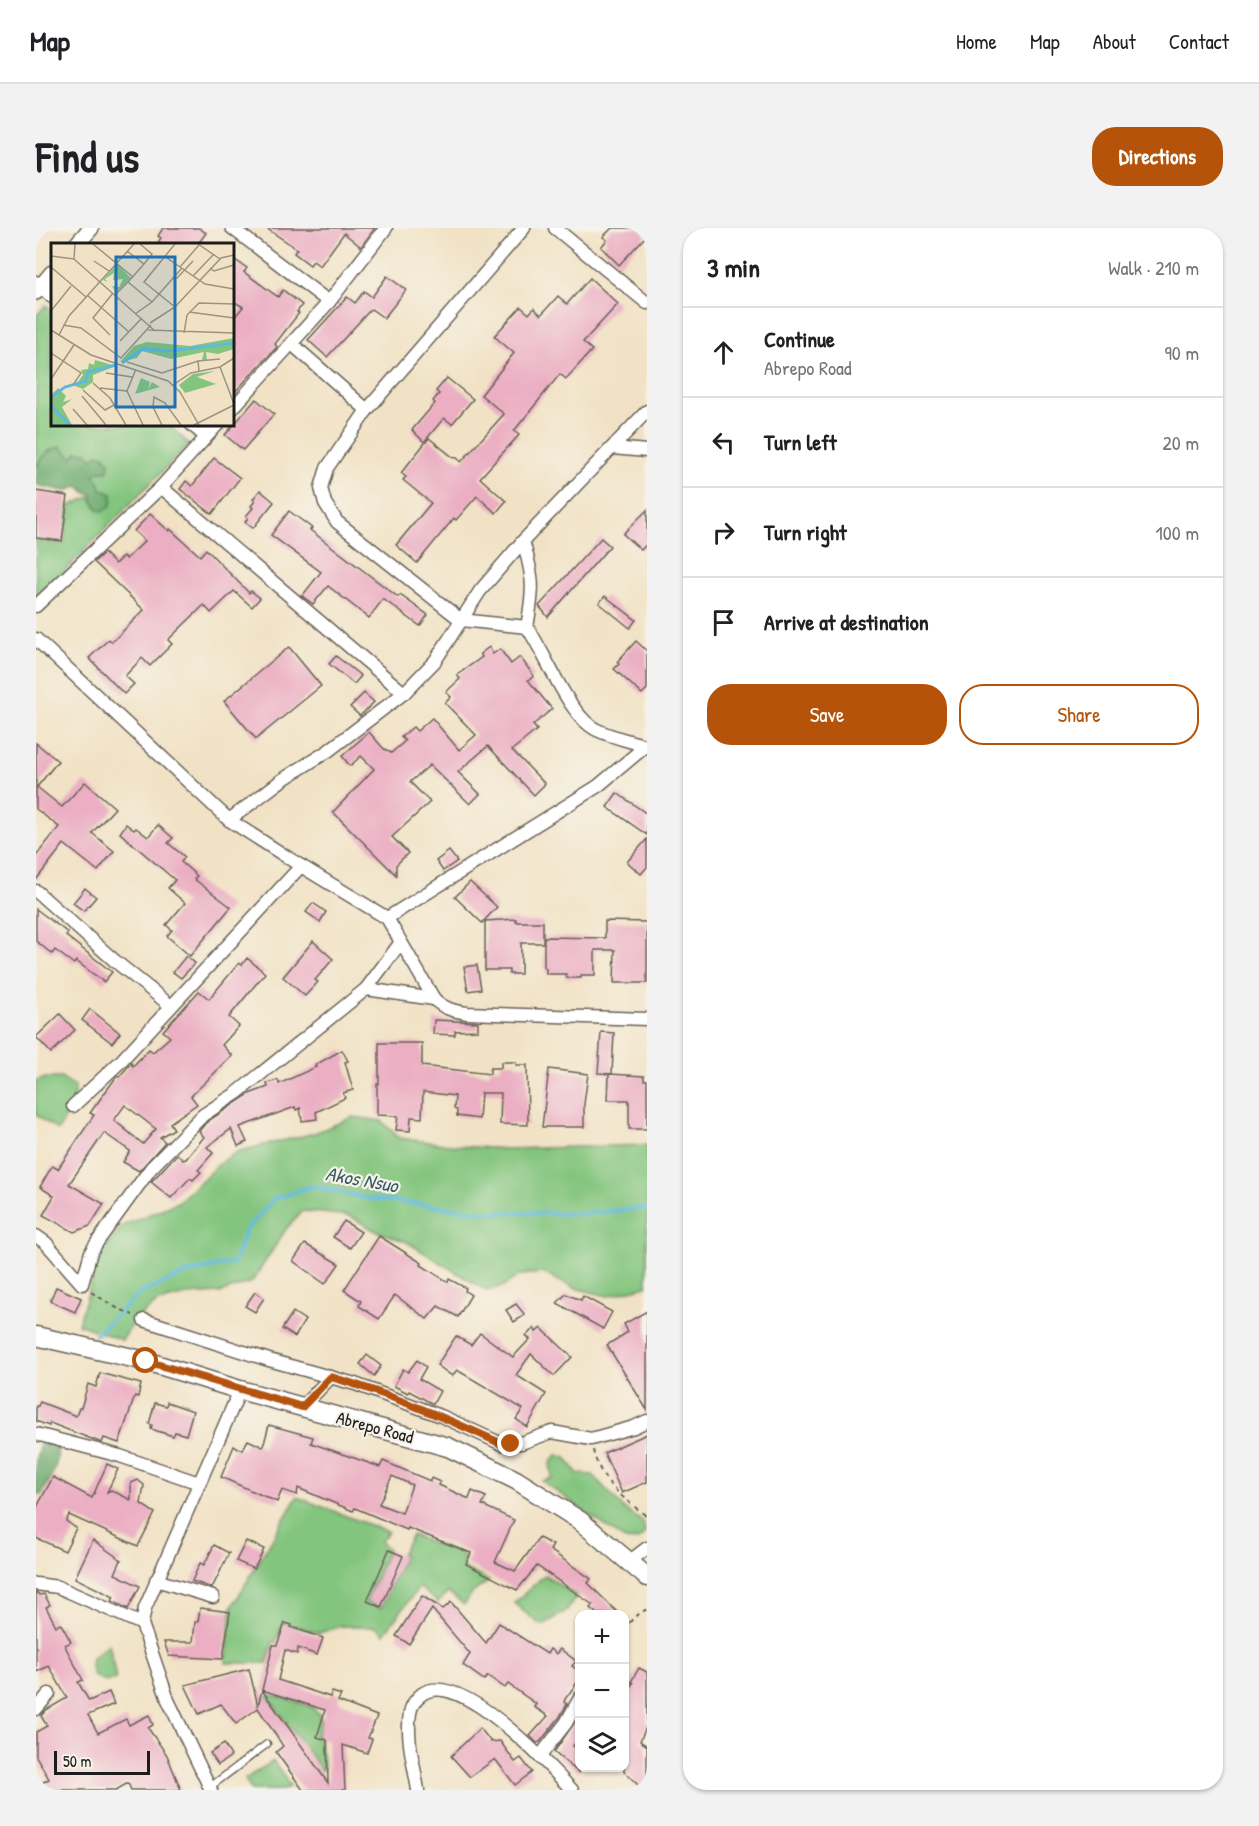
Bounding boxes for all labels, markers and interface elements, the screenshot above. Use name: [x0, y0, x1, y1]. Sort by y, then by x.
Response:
text: Map: [30, 22, 70, 60]
text: Home: [956, 27, 997, 56]
text: Map: [1030, 27, 1060, 56]
text: About: [1093, 27, 1136, 56]
text: Contact: [1169, 27, 1229, 56]
button: Directions: [1092, 127, 1223, 186]
text: Find us: [36, 128, 139, 185]
inset map: [51, 243, 234, 426]
text: 3 min: [707, 250, 760, 285]
text: Walk · 210 m: [1108, 254, 1199, 281]
text: Continue: [764, 324, 835, 354]
icon: ahead: [707, 336, 740, 369]
text: 90 m: [1165, 339, 1199, 366]
text: Abrepo Road: [764, 354, 852, 381]
icon: left: [707, 426, 740, 459]
text: Turn left: [764, 427, 837, 457]
text: 20 m: [1162, 429, 1199, 456]
icon: right: [707, 516, 740, 549]
text: Turn right: [764, 517, 847, 547]
text: 100 m: [1156, 519, 1199, 546]
icon: arrive: [707, 606, 740, 639]
text: Arrive at destination: [764, 607, 929, 637]
button: Save: [707, 684, 947, 745]
button: Share: [959, 684, 1199, 745]
water label: Akos Nsuo: [324, 1159, 402, 1199]
route start: [132, 1347, 158, 1373]
street label: Abrepo Road: [334, 1405, 416, 1449]
route end: [497, 1430, 523, 1456]
map controls: [575, 1610, 629, 1772]
button: +: [575, 1610, 629, 1664]
button: −: [575, 1664, 629, 1718]
button: layers: [575, 1718, 629, 1772]
scale bar: [54, 1748, 150, 1776]
text: 50 m: [63, 1750, 92, 1772]

